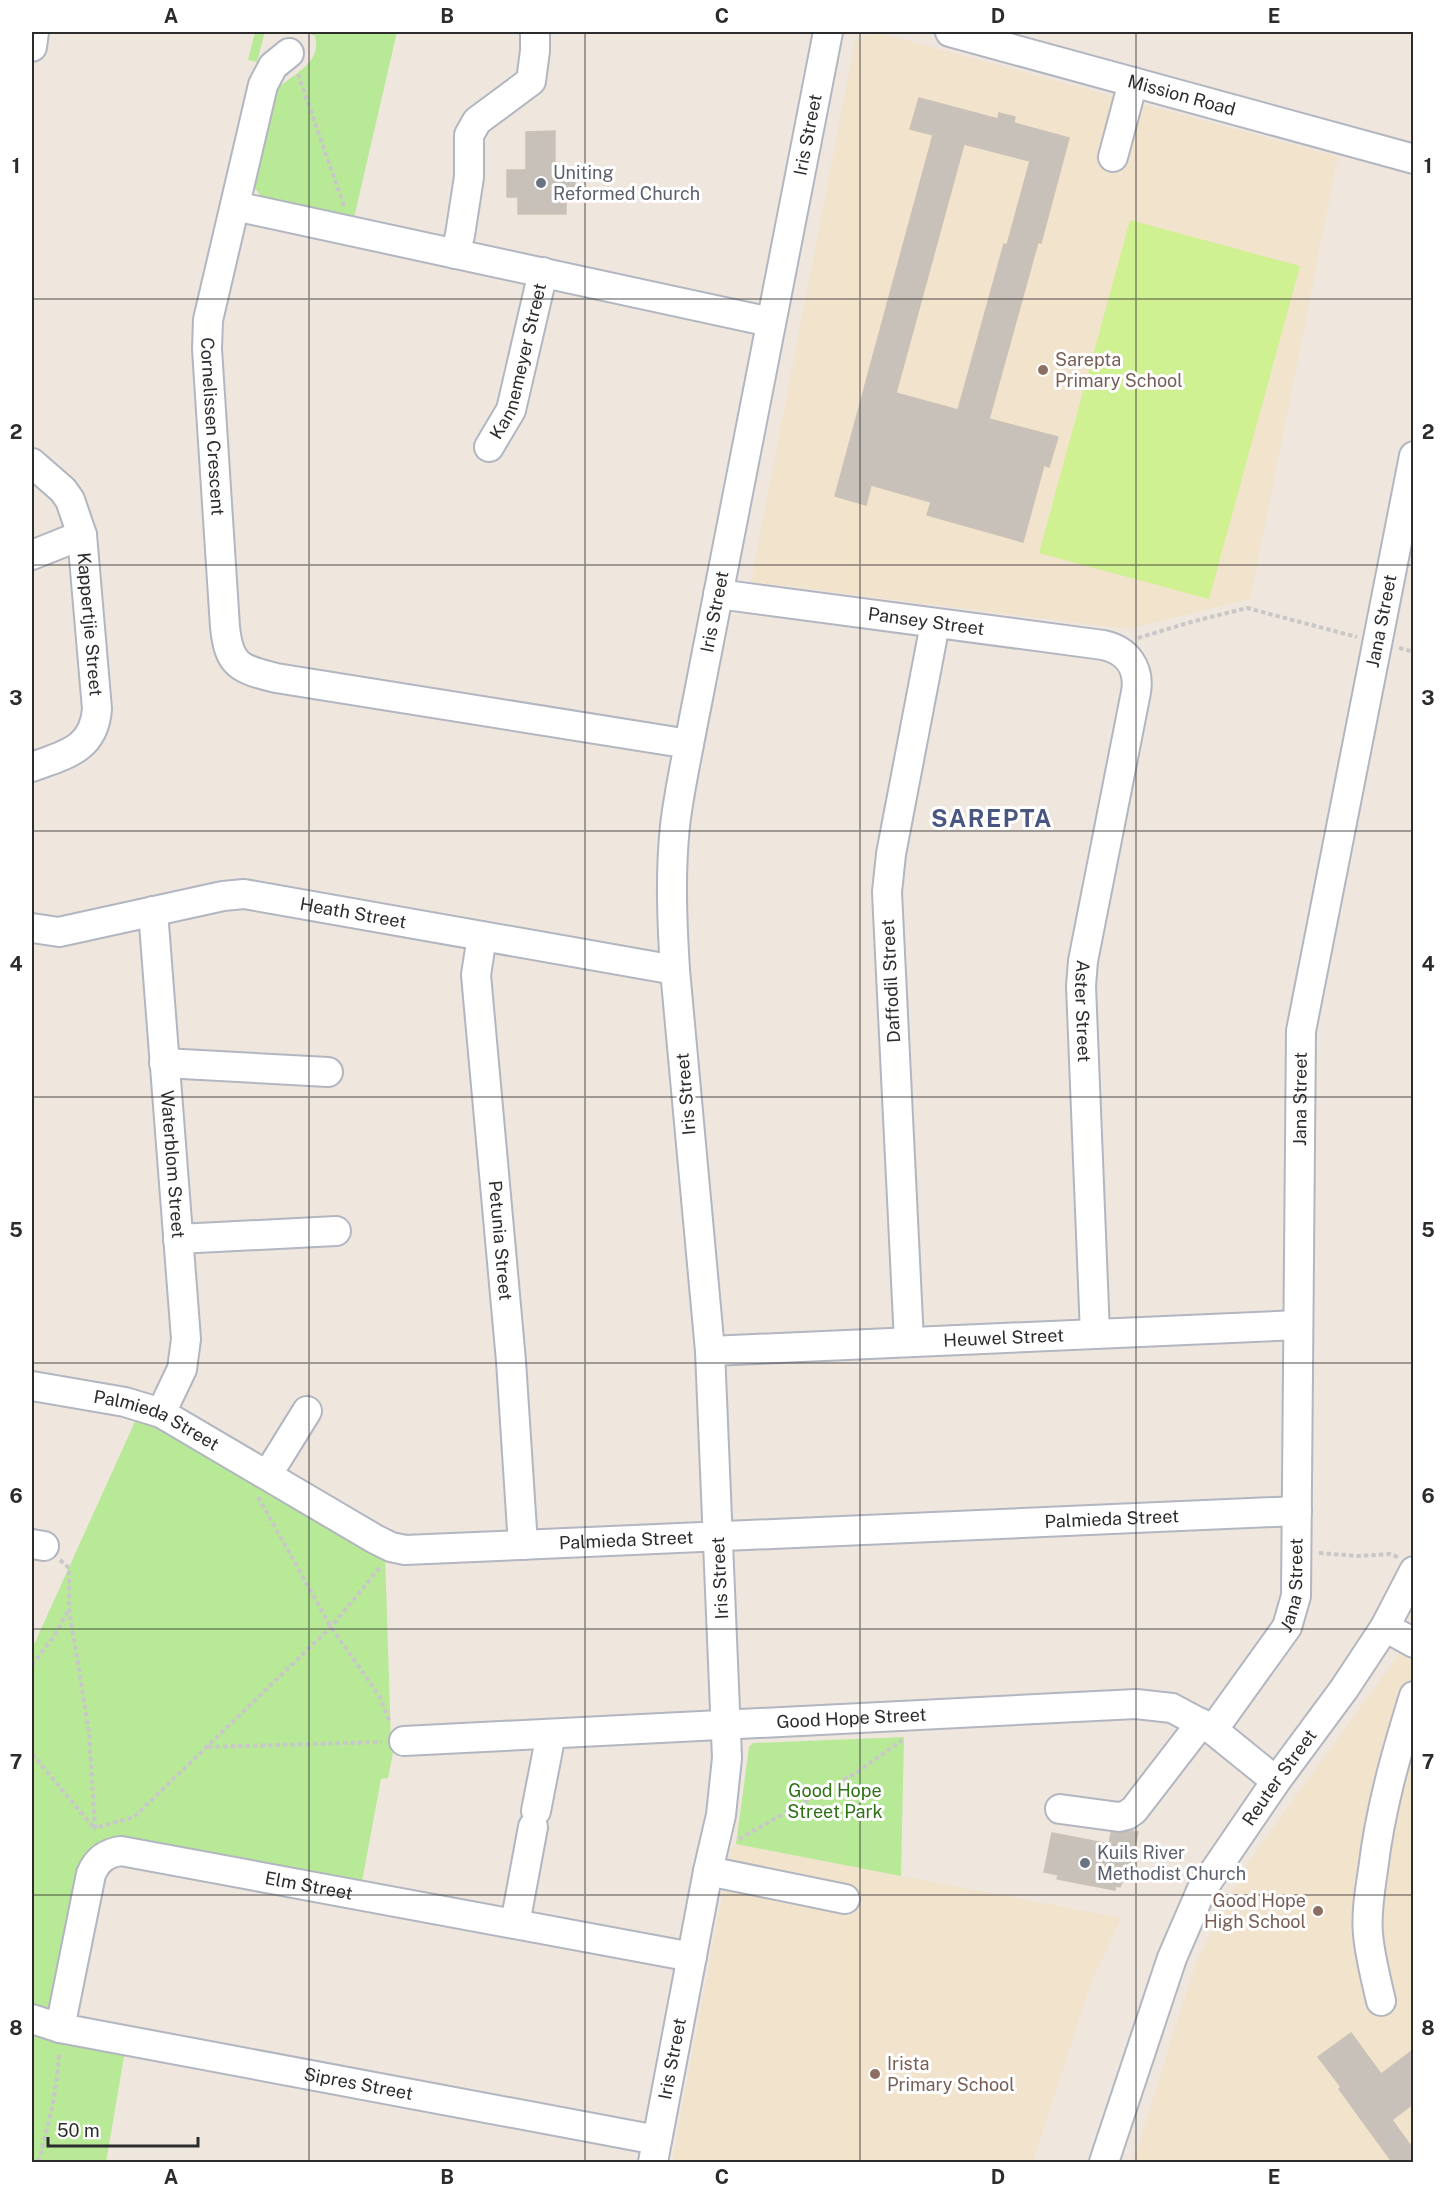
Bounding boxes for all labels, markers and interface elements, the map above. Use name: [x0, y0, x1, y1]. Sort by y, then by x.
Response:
text: A: [164, 4, 178, 28]
text: B: [440, 4, 454, 28]
text: C: [715, 4, 729, 28]
text: D: [991, 4, 1005, 28]
text: E: [1268, 4, 1280, 28]
street label: Mission Road: [1125, 70, 1238, 120]
street label: Iris Street: [789, 92, 826, 177]
text: 1: [12, 154, 20, 178]
text: 1: [1424, 154, 1432, 178]
place label: Uniting Reformed Church: [553, 162, 700, 204]
marker: Uniting Reformed Church: [534, 176, 548, 190]
street label: Kannemeyer Street: [485, 281, 550, 443]
street label: Cornelissen Crescent: [197, 337, 229, 516]
place label: Sarepta Primary School: [1055, 349, 1183, 391]
marker: Sarepta Primary School: [1036, 363, 1050, 377]
text: 2: [10, 420, 22, 444]
text: 2: [1422, 420, 1434, 444]
street label: Kappertjie Street: [74, 552, 107, 697]
street label: Iris Street: [696, 569, 733, 654]
street label: Jana Street: [1362, 573, 1400, 669]
street label: Pansey Street: [867, 603, 986, 639]
text: 3: [9, 686, 23, 710]
text: 3: [1421, 686, 1435, 710]
district label: SAREPTA: [931, 804, 1053, 832]
street label: Heath Street: [298, 893, 408, 932]
street label: Daffodil Street: [877, 919, 904, 1043]
text: 4: [9, 952, 23, 976]
text: 4: [1421, 952, 1435, 976]
street label: Aster Street: [1071, 959, 1095, 1063]
street label: Iris Street: [671, 1052, 700, 1136]
street label: Jana Street: [1289, 1052, 1311, 1146]
street label: Waterblom Street: [157, 1089, 189, 1239]
street label: Petunia Street: [485, 1179, 516, 1301]
text: 5: [9, 1218, 23, 1242]
text: 5: [1421, 1218, 1435, 1242]
street label: Heuwel Street: [943, 1324, 1065, 1351]
street label: Palmieda Street: [92, 1386, 223, 1455]
text: 6: [9, 1484, 23, 1508]
text: 6: [1421, 1484, 1435, 1508]
street label: Palmieda Street: [1044, 1505, 1179, 1532]
street label: Palmieda Street: [559, 1526, 694, 1553]
street label: Iris Street: [707, 1536, 732, 1620]
street label: Jana Street: [1276, 1538, 1307, 1636]
street label: Good Hope Street: [776, 1704, 927, 1732]
street label: Reuter Street: [1238, 1725, 1321, 1830]
text: 7: [10, 1750, 22, 1774]
text: 7: [1422, 1750, 1434, 1774]
park label: Good Hope Street Park: [787, 1780, 883, 1822]
place label: Kuils River Methodist Church: [1097, 1842, 1246, 1884]
marker: Kuils River Methodist Church: [1078, 1856, 1092, 1870]
street label: Elm Street: [263, 1867, 355, 1904]
place label: Good Hope High School: [1204, 1890, 1306, 1932]
marker: Good Hope High School: [1311, 1904, 1325, 1918]
text: 8: [9, 2016, 23, 2040]
street label: Iris Street: [654, 2016, 690, 2101]
text: 8: [1421, 2016, 1435, 2040]
place label: Irista Primary School: [887, 2053, 1015, 2095]
street label: Sipres Street: [302, 2063, 415, 2104]
marker: Irista Primary School: [868, 2067, 882, 2081]
scale bar: [48, 2110, 198, 2148]
text: 50 m: [57, 2120, 100, 2141]
text: A: [164, 2165, 178, 2189]
text: B: [440, 2165, 454, 2189]
text: C: [715, 2165, 729, 2189]
text: D: [991, 2165, 1005, 2189]
text: E: [1268, 2165, 1280, 2189]

